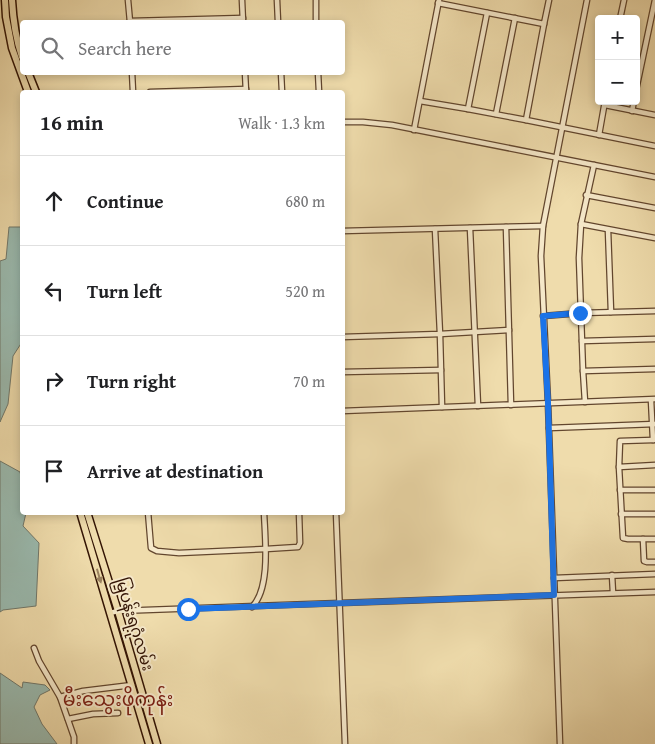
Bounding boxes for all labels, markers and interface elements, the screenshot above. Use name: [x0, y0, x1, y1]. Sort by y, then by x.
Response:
map controls: [595, 15, 640, 105]
button: +: [595, 15, 640, 60]
search box: [20, 20, 345, 75]
icon: search: [38, 34, 66, 62]
text: Search here: [78, 34, 172, 62]
button: −: [595, 60, 640, 105]
text: 16 min: [40, 107, 103, 138]
text: Walk · 1.3 km: [238, 111, 325, 135]
icon: ahead: [40, 187, 68, 215]
text: Continue: [87, 187, 164, 215]
text: 680 m: [285, 189, 325, 213]
icon: left: [40, 277, 68, 305]
text: Turn left: [87, 277, 162, 305]
text: 520 m: [285, 279, 325, 303]
route end: [569, 302, 592, 325]
icon: right: [40, 367, 68, 395]
text: Turn right: [87, 367, 176, 395]
text: 70 m: [293, 369, 325, 393]
icon: arrive: [40, 457, 68, 485]
text: Arrive at destination: [87, 457, 263, 485]
one-way arrow: [96, 569, 104, 584]
street label: မြပန်းရဂုံလမ်း: [107, 575, 161, 674]
route start: [177, 598, 200, 621]
district label: မီးသွေးဖိုကုန်း: [63, 685, 173, 716]

